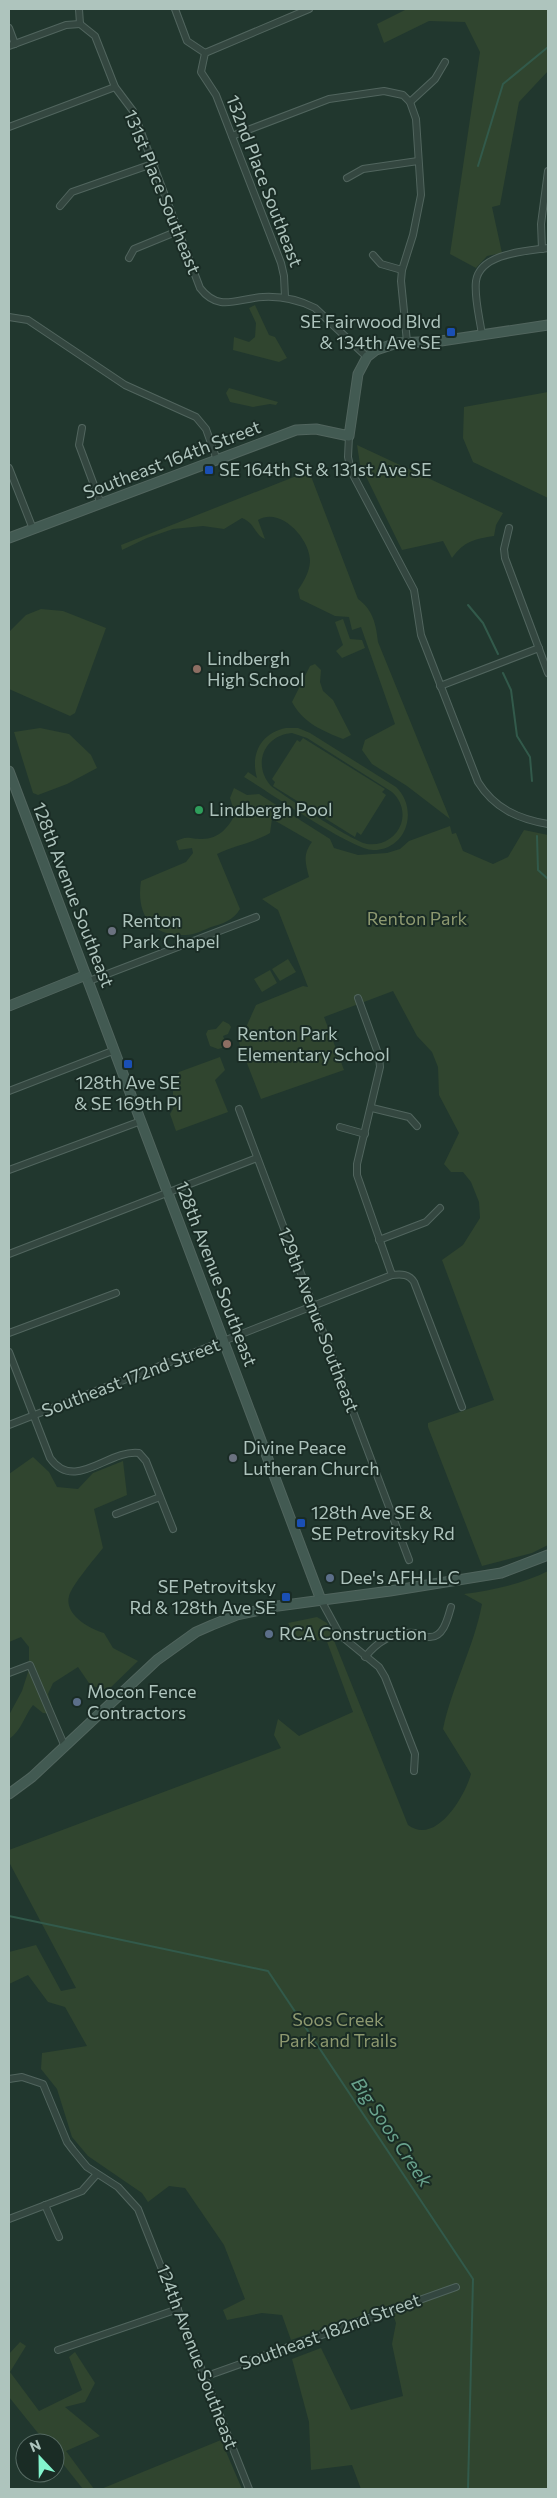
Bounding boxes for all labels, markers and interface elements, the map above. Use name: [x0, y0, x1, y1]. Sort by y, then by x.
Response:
street label: 132nd Place Southeast: [222, 91, 308, 270]
street label: 131st Place Southeast: [120, 106, 206, 277]
place label: SE Fairwood Blvd & 134th Ave SE: [300, 310, 441, 353]
marker: SE Fairwood Blvd & 134th Ave SE: [445, 326, 457, 338]
street label: Southeast 164th Street: [80, 415, 264, 503]
place label: SE 164th St & 131st Ave SE: [219, 458, 432, 480]
marker: SE 164th St & 131st Ave SE: [203, 464, 215, 476]
place label: Lindbergh High School: [207, 647, 305, 690]
marker: Lindbergh High School: [191, 663, 203, 675]
place label: Lindbergh Pool: [209, 798, 333, 820]
street label: 128th Avenue Southeast: [28, 799, 119, 990]
marker: Lindbergh Pool: [193, 804, 205, 816]
park label: Renton Park: [367, 907, 468, 929]
place label: Renton Park Chapel: [122, 909, 220, 952]
marker: Renton Park Chapel: [106, 925, 118, 937]
place label: Renton Park Elementary School: [237, 1022, 390, 1065]
marker: Renton Park Elementary School: [221, 1038, 233, 1050]
marker: 128th Ave SE & SE 169th Pl: [122, 1058, 134, 1070]
place label: 128th Ave SE & SE 169th Pl: [74, 1071, 182, 1114]
street label: 128th Avenue Southeast: [171, 1178, 262, 1369]
street label: 129th Avenue Southeast: [273, 1224, 364, 1415]
street label: Southeast 172nd Street: [38, 1333, 223, 1421]
place label: Divine Peace Lutheran Church: [243, 1436, 380, 1479]
marker: Divine Peace Lutheran Church: [227, 1452, 239, 1464]
place label: 128th Ave SE & SE Petrovitsky Rd: [311, 1501, 455, 1544]
marker: 128th Ave SE & SE Petrovitsky Rd: [295, 1517, 307, 1529]
place label: Dee's AFH LLC: [340, 1566, 460, 1588]
marker: Dee's AFH LLC: [324, 1572, 336, 1584]
place label: SE Petrovitsky Rd & 128th Ave SE: [130, 1575, 276, 1618]
marker: SE Petrovitsky Rd & 128th Ave SE: [280, 1591, 292, 1603]
place label: RCA Construction: [279, 1622, 427, 1644]
marker: RCA Construction: [263, 1628, 275, 1640]
place label: Mocon Fence Contractors: [87, 1680, 197, 1723]
marker: Mocon Fence Contractors: [71, 1696, 83, 1708]
park label: Soos Creek Park and Trails: [279, 2008, 397, 2051]
water label: Big Soos Creek: [347, 2072, 438, 2192]
street label: 124th Avenue Southeast: [152, 2261, 243, 2452]
street label: Southeast 182nd Street: [236, 2288, 423, 2374]
north arrow: [15, 2433, 65, 2483]
text: N: [27, 2436, 43, 2455]

